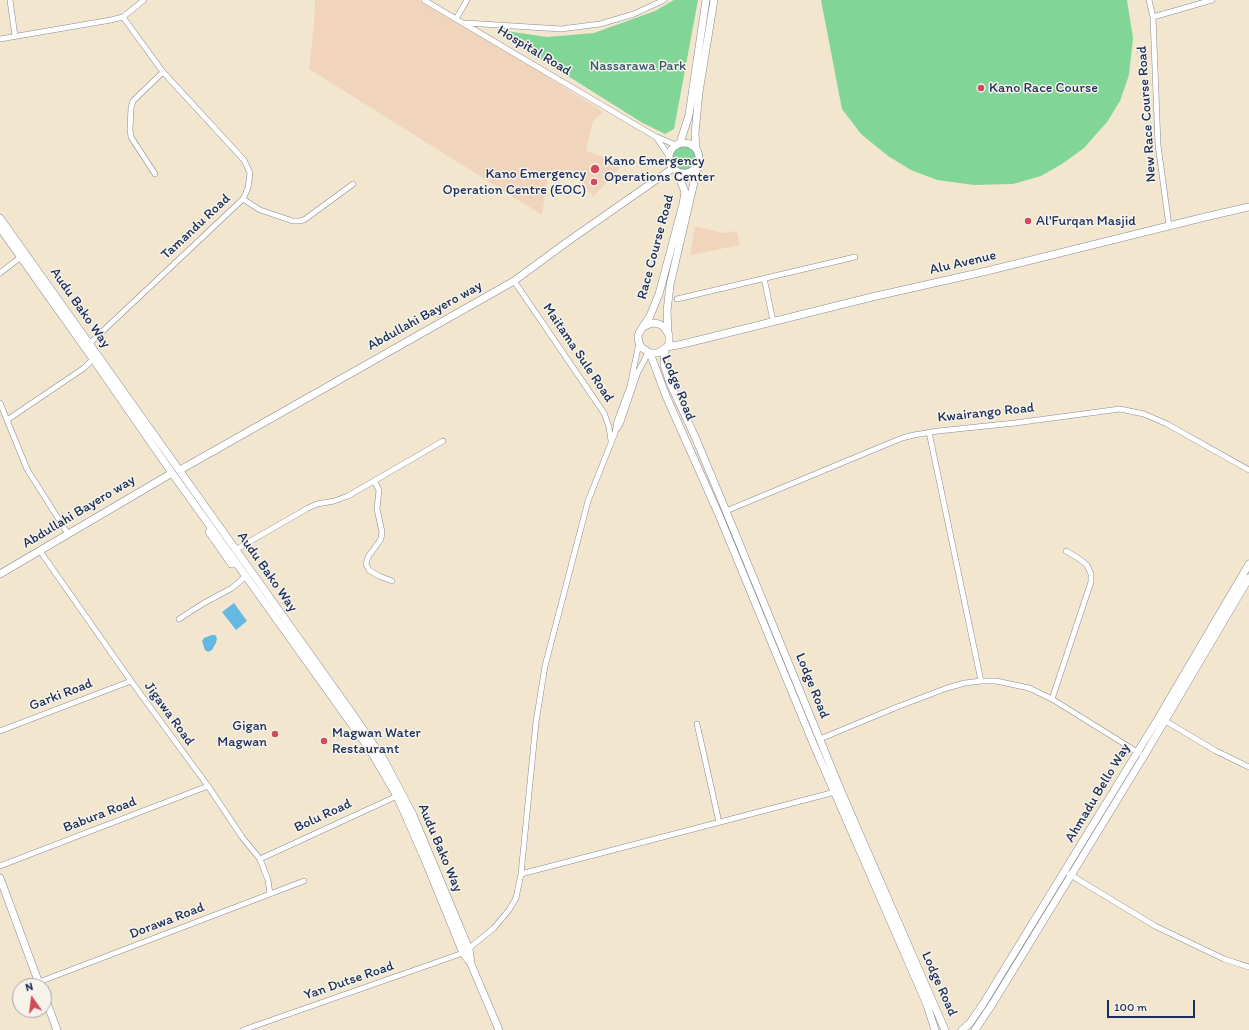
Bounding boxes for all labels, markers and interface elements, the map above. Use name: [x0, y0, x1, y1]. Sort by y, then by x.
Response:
street label: Hospital Road: [494, 22, 574, 80]
street label: New Race Course Road: [1134, 45, 1160, 183]
park label: Nassarawa Park: [590, 58, 686, 74]
place label: Kano Race Course: [989, 80, 1098, 96]
marker: Kano Race Course: [976, 83, 986, 93]
place label: Kano Emergency Operations Center: [604, 153, 715, 186]
marker: Kano Emergency Operations Center: [589, 163, 601, 175]
place label: Kano Emergency Operation Centre (EOC): [442, 166, 586, 198]
marker: Kano Emergency Operation Centre (EOC): [589, 177, 599, 187]
street label: Tamandu Road: [158, 191, 234, 263]
street label: Race Course Road: [634, 193, 678, 301]
place label: Al'Furqan Masjid: [1036, 213, 1136, 229]
marker: Al'Furqan Masjid: [1023, 216, 1033, 226]
street label: Alu Avenue: [928, 247, 998, 279]
street label: Audu Bako Way: [46, 265, 114, 351]
street label: Abdullahi Bayero way: [365, 278, 485, 354]
street label: Maitama Sule Road: [539, 300, 617, 406]
street label: Lodge Road: [657, 353, 699, 423]
street label: Kwairango Road: [937, 400, 1035, 426]
street label: Abdullahi Bayero way: [20, 472, 138, 552]
street label: Audu Bako Way: [233, 529, 301, 615]
street label: Lodge Road: [791, 651, 833, 721]
street label: Garki Road: [27, 675, 95, 715]
street label: Jigawa Road: [140, 679, 198, 749]
place label: Gigan Magwan: [217, 718, 267, 750]
place label: Magwan Water Restaurant: [332, 725, 421, 758]
marker: Gigan Magwan: [270, 729, 280, 739]
marker: Magwan Water Restaurant: [319, 736, 329, 746]
street label: Ahmadu Bello Way: [1062, 740, 1134, 846]
street label: Babura Road: [61, 793, 139, 837]
street label: Bolu Road: [292, 795, 354, 837]
street label: Audu Bako Way: [414, 801, 466, 895]
street label: Dorawa Road: [127, 899, 207, 943]
street label: Lodge Road: [917, 949, 961, 1019]
street label: Yan Dutse Road: [302, 958, 396, 1004]
north arrow: [12, 978, 52, 1018]
text: N: [24, 980, 34, 994]
scale bar: [1109, 992, 1197, 1018]
text: 100 m: [1114, 1000, 1147, 1014]

